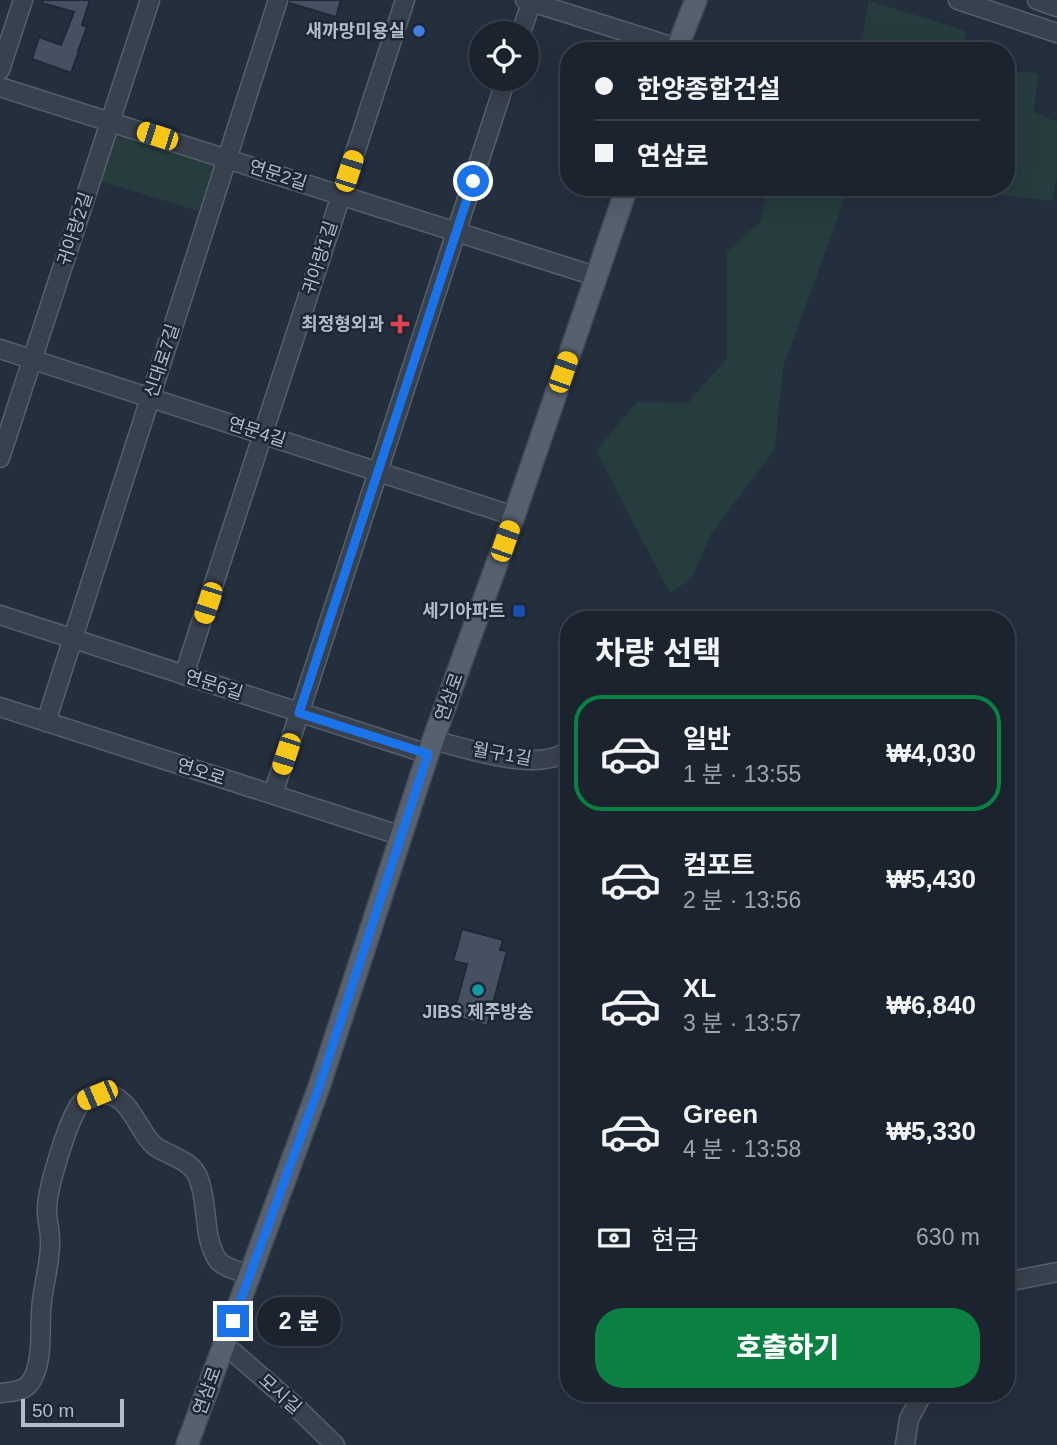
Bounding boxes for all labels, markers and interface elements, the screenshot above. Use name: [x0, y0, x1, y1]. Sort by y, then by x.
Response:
place label: 새까망미용실: [306, 21, 405, 41]
map controls: [469, 21, 539, 91]
button: locate: [469, 21, 539, 91]
marker: 새까망미용실: [411, 23, 427, 39]
text: 한양종합건설: [637, 74, 781, 104]
car: [134, 120, 181, 152]
text: 연삼로: [637, 141, 709, 171]
car: [333, 148, 366, 194]
street label: 연문2길: [247, 156, 309, 194]
route start: [457, 165, 489, 197]
street label: 귀아랑2길: [54, 190, 96, 268]
street label: 귀아랑1길: [299, 219, 341, 297]
place label: 최정형외과: [301, 314, 384, 334]
marker: 최정형외과: [390, 314, 410, 334]
street label: 신대로7길: [141, 322, 183, 400]
car: [547, 349, 580, 395]
street label: 연문4길: [226, 413, 288, 451]
car: [489, 518, 522, 564]
car: [192, 580, 225, 626]
place label: 세기아파트: [422, 601, 505, 621]
marker: 세기아파트: [511, 603, 527, 619]
text: 차량 선택: [595, 635, 722, 671]
street label: 연문6길: [183, 666, 245, 704]
street label: 연삼로: [431, 670, 467, 724]
icon: car: [599, 722, 662, 785]
text: 일반: [683, 724, 731, 754]
car: [270, 731, 303, 777]
text: ₩4,030: [886, 738, 976, 768]
street label: 월구1길: [471, 739, 533, 769]
street label: 연오로: [174, 755, 228, 789]
text: 1 분 · 13:55: [683, 761, 801, 787]
icon: car: [599, 848, 662, 911]
text: 컴포트: [683, 850, 755, 880]
text: ₩5,430: [886, 864, 976, 894]
text: 2 분 · 13:56: [683, 887, 801, 913]
text: XL: [683, 973, 716, 1003]
icon: car: [599, 974, 662, 1037]
marker: JIBS 제주방송: [470, 982, 486, 998]
text: ₩6,840: [886, 990, 976, 1020]
place label: JIBS 제주방송: [422, 1002, 534, 1022]
text: 3 분 · 13:57: [683, 1010, 801, 1036]
car: [74, 1077, 121, 1113]
text: Green: [683, 1099, 758, 1129]
icon: car: [599, 1100, 662, 1163]
text: ₩5,330: [886, 1116, 976, 1146]
text: 4 분 · 13:58: [683, 1136, 801, 1162]
icon: cash: [595, 1219, 633, 1257]
text: 630 m: [916, 1224, 980, 1250]
text: 현금: [651, 1225, 699, 1255]
callout: 2 분: [258, 1296, 342, 1346]
route end: [217, 1305, 249, 1337]
text: 2 분: [279, 1308, 319, 1334]
button: 호출하기: [595, 1308, 980, 1388]
street label: 연삼로: [189, 1364, 225, 1418]
street label: 모시길: [255, 1370, 305, 1418]
scale bar: [21, 1396, 124, 1428]
text: 50 m: [32, 1400, 74, 1421]

